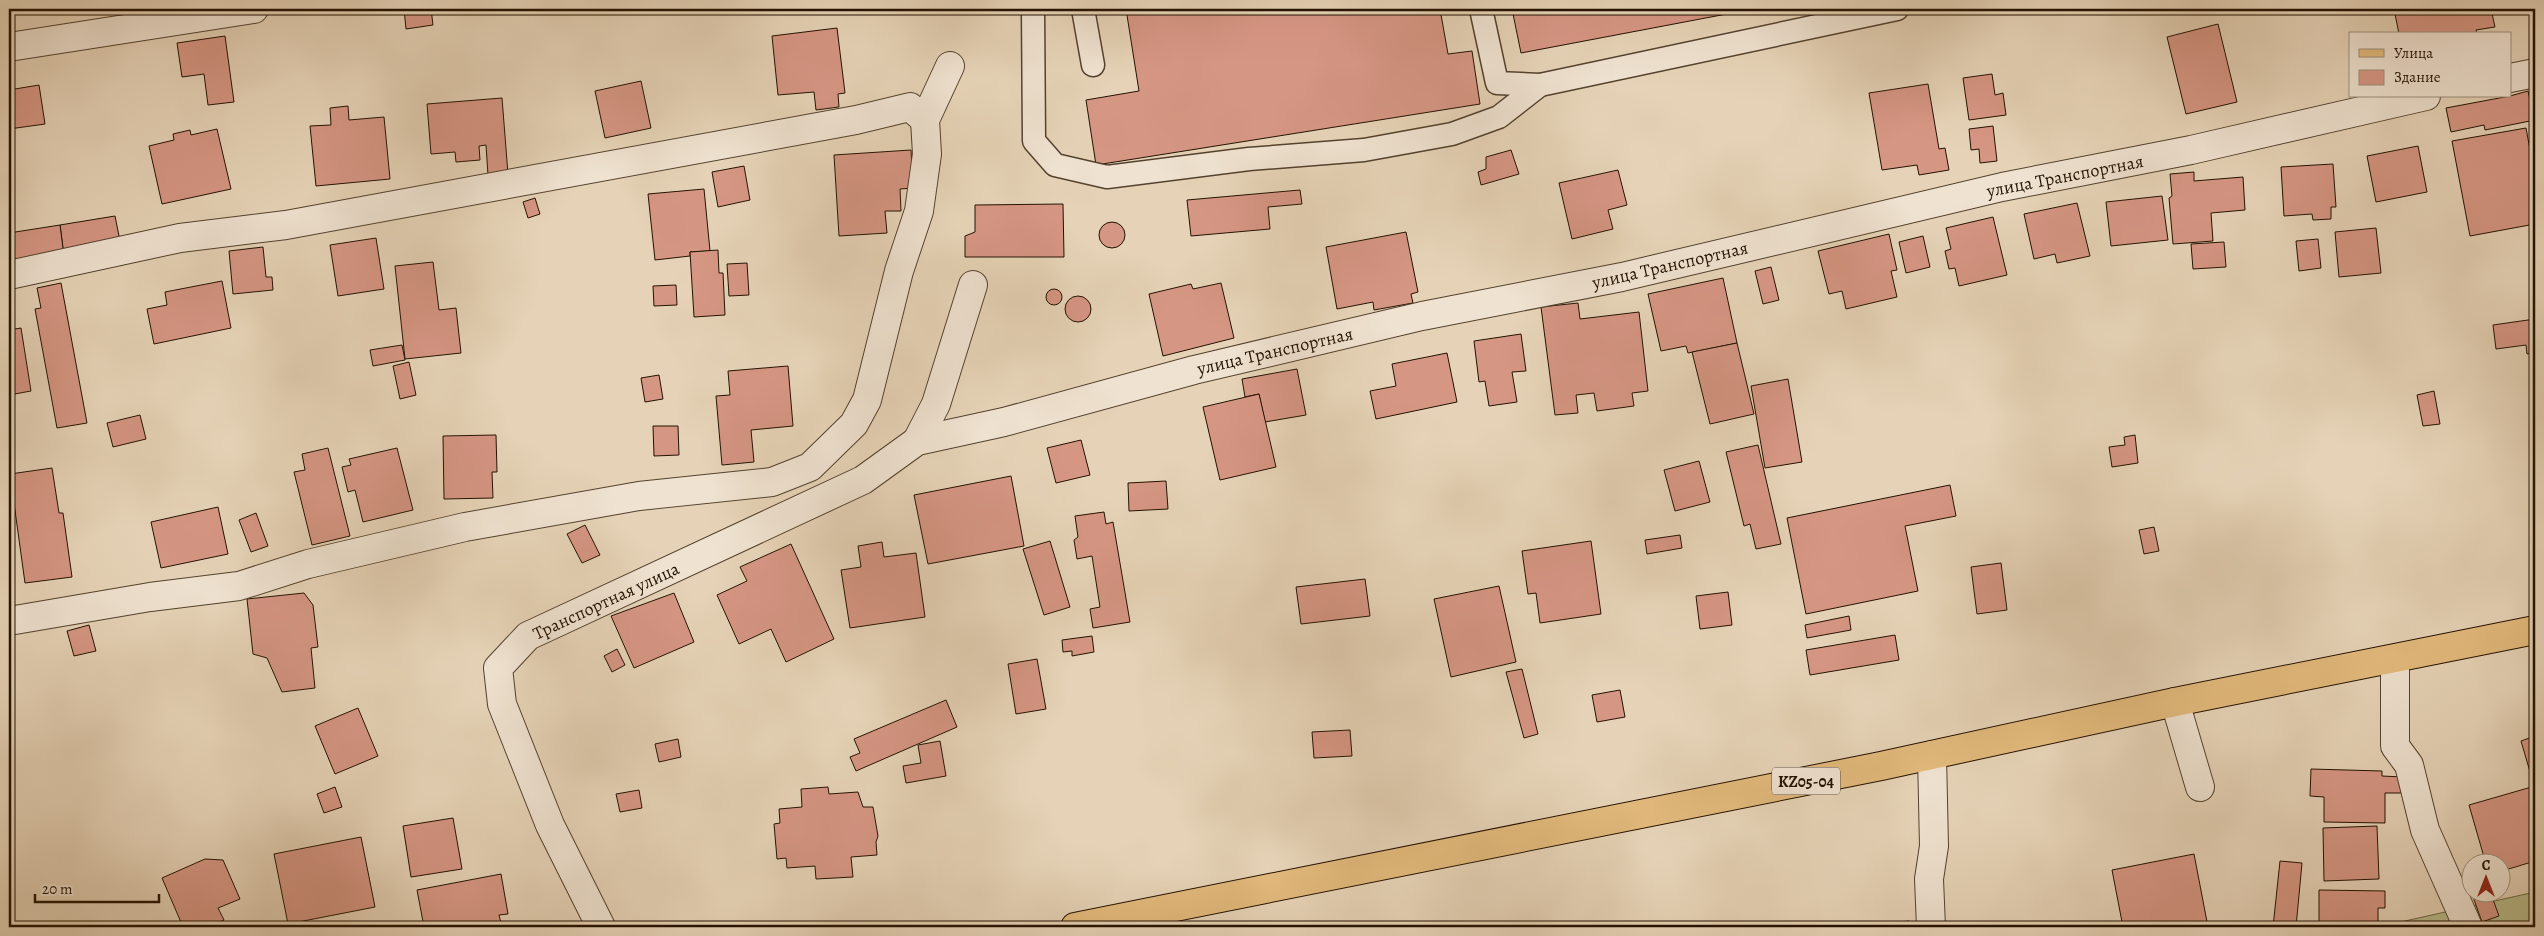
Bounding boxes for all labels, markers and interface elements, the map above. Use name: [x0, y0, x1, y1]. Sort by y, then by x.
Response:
legend: [2349, 32, 2512, 98]
text: Улица: [2394, 43, 2433, 63]
text: Здание: [2394, 67, 2441, 87]
street label: улица Транспортная: [1984, 149, 2145, 203]
street label: улица Транспортная: [1589, 235, 1750, 295]
street label: улица Транспортная: [1194, 321, 1355, 381]
street label: Транспортная улица: [529, 556, 684, 645]
road number: KZ05-04: [1772, 768, 1840, 794]
north arrow: [2462, 854, 2512, 904]
text: С: [2482, 856, 2491, 875]
scale bar: [35, 871, 159, 903]
text: 20 m: [42, 879, 73, 899]

